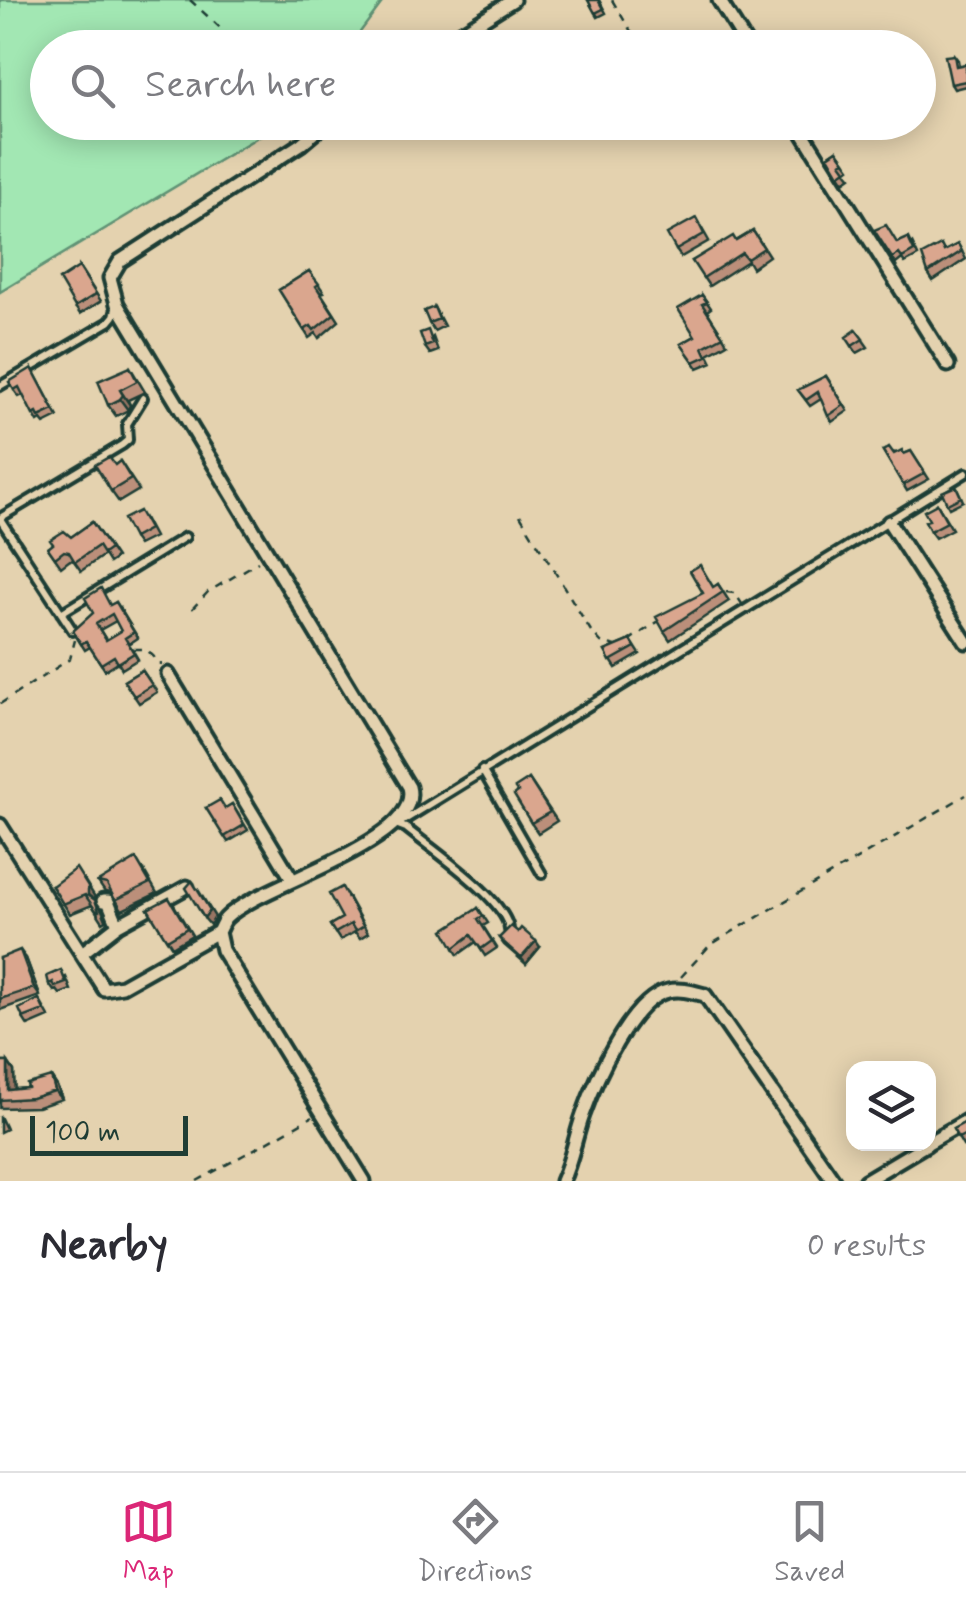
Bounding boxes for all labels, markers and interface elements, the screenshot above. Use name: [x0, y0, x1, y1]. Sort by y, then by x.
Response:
search box: [30, 30, 936, 140]
icon: search: [65, 58, 120, 113]
text: Search here: [145, 61, 336, 110]
map controls: [846, 1061, 936, 1151]
button: layers: [846, 1061, 936, 1151]
scale bar: [30, 1111, 188, 1156]
text: 100 m: [45, 1115, 120, 1152]
text: Nearby: [40, 1219, 168, 1274]
text: 0 results: [807, 1225, 926, 1267]
tab: Map: [121, 1494, 176, 1591]
tab: Directions: [418, 1494, 533, 1591]
tab: Saved: [774, 1494, 845, 1591]

